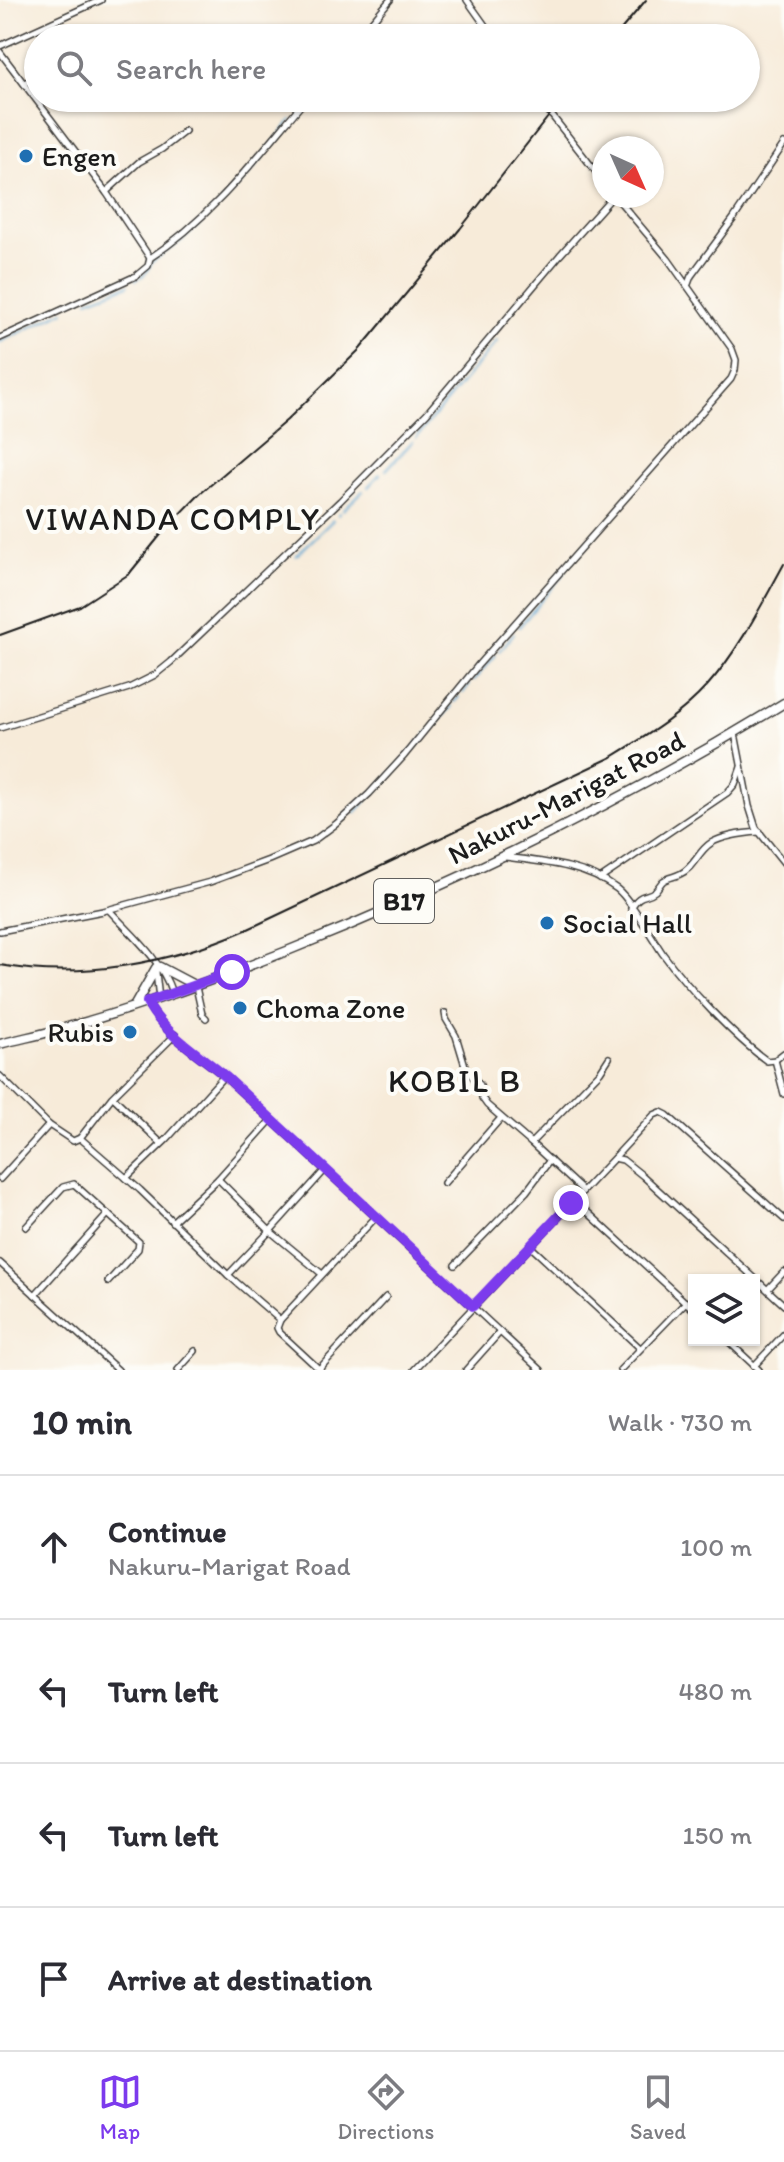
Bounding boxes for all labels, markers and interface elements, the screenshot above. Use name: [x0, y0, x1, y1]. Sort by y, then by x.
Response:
search box: [24, 24, 760, 112]
icon: search: [52, 46, 96, 90]
text: Search here: [116, 50, 266, 87]
north arrow: [592, 136, 664, 208]
place label: Engen: [42, 139, 117, 173]
marker: Engen: [17, 147, 35, 165]
district label: VIWANDA COMPLY: [25, 500, 321, 538]
street label: Nakuru-Marigat Road: [442, 723, 690, 871]
road number: B17: [374, 879, 434, 923]
place label: Social Hall: [563, 906, 692, 940]
marker: Social Hall: [538, 914, 556, 932]
route start: [214, 954, 250, 990]
place label: Choma Zone: [256, 991, 405, 1025]
marker: Choma Zone: [231, 999, 249, 1017]
place label: Rubis: [47, 1015, 114, 1049]
marker: Rubis: [121, 1023, 139, 1041]
district label: KOBIL B: [388, 1062, 522, 1100]
route end: [553, 1185, 589, 1221]
map controls: [688, 1274, 760, 1346]
button: layers: [688, 1274, 760, 1346]
text: 10 min: [32, 1402, 132, 1443]
text: Walk · 730 m: [608, 1406, 752, 1438]
text: Continue: [108, 1513, 227, 1550]
icon: ahead: [32, 1525, 76, 1569]
text: 100 m: [680, 1531, 752, 1563]
text: Nakuru-Marigat Road: [108, 1550, 351, 1582]
icon: left: [32, 1669, 76, 1713]
text: Turn left: [108, 1673, 219, 1710]
text: 480 m: [678, 1675, 752, 1707]
icon: left: [32, 1813, 76, 1857]
text: Turn left: [108, 1817, 219, 1854]
text: 150 m: [683, 1819, 752, 1851]
icon: arrive: [32, 1957, 76, 2001]
text: Arrive at destination: [108, 1961, 372, 1998]
tab: Map: [98, 2070, 142, 2145]
tab: Directions: [338, 2070, 434, 2145]
tab: Saved: [630, 2070, 686, 2145]

